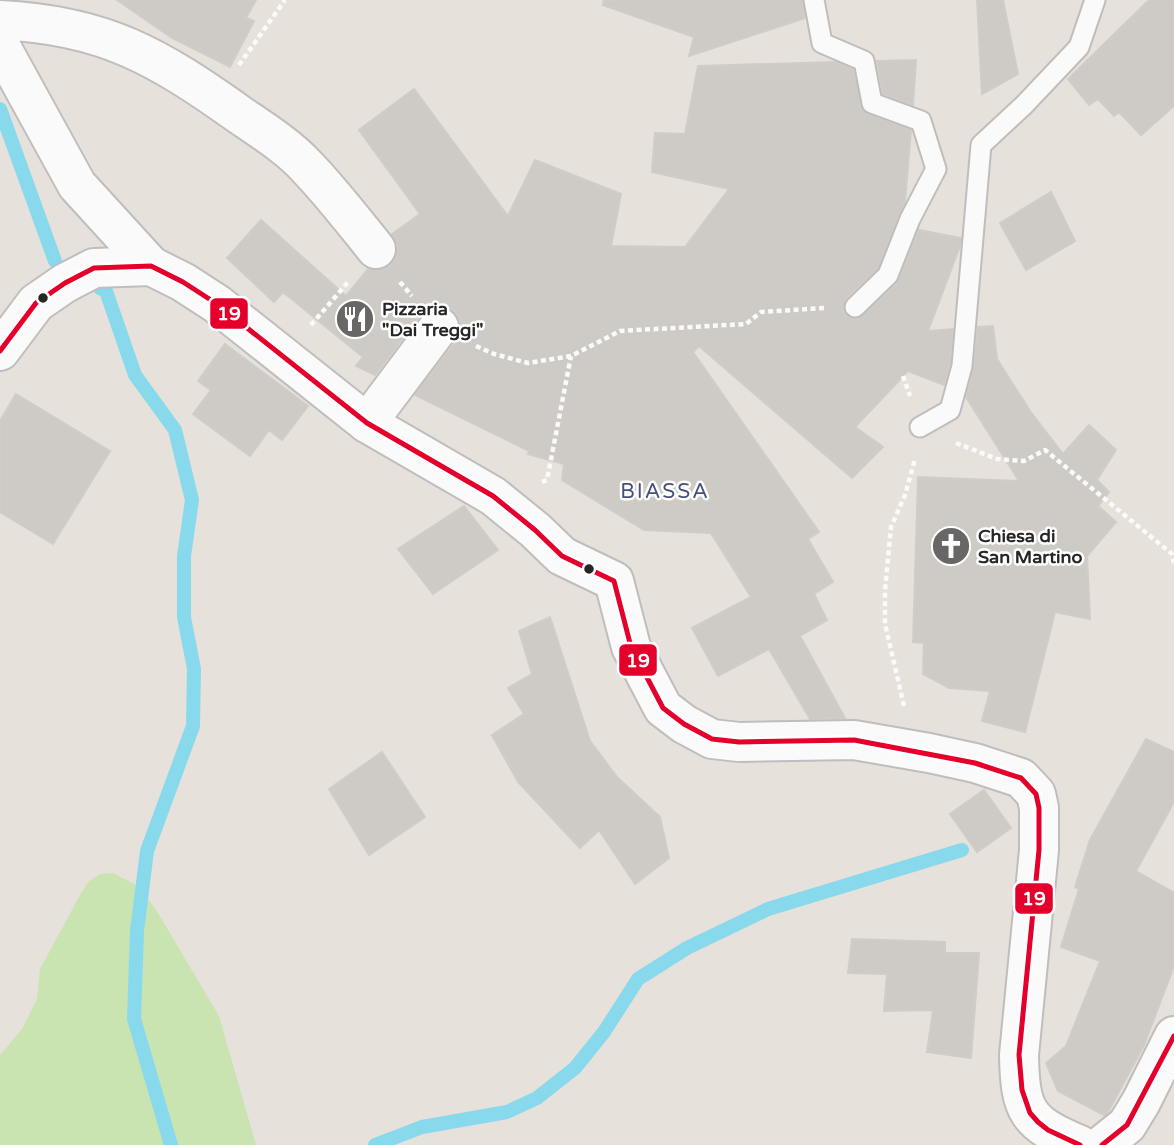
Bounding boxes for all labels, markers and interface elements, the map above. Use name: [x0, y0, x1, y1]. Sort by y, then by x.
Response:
unlabelled marker: [36, 291, 50, 305]
line badge: 19: [209, 297, 249, 330]
restaurant icon: Pizzaria "Dai Treggi": [334, 298, 376, 340]
place label: Pizzaria "Dai Treggi": [382, 298, 483, 341]
text: 19: [217, 303, 241, 325]
district label: BIASSA: [620, 479, 710, 504]
church icon: Chiesa di San Martino: [930, 525, 972, 567]
place label: Chiesa di San Martino: [978, 525, 1083, 568]
unlabelled marker: [582, 562, 596, 576]
line badge: 19: [618, 643, 658, 677]
text: 19: [626, 650, 650, 672]
line badge: 19: [1014, 882, 1054, 915]
text: 19: [1022, 888, 1046, 910]

